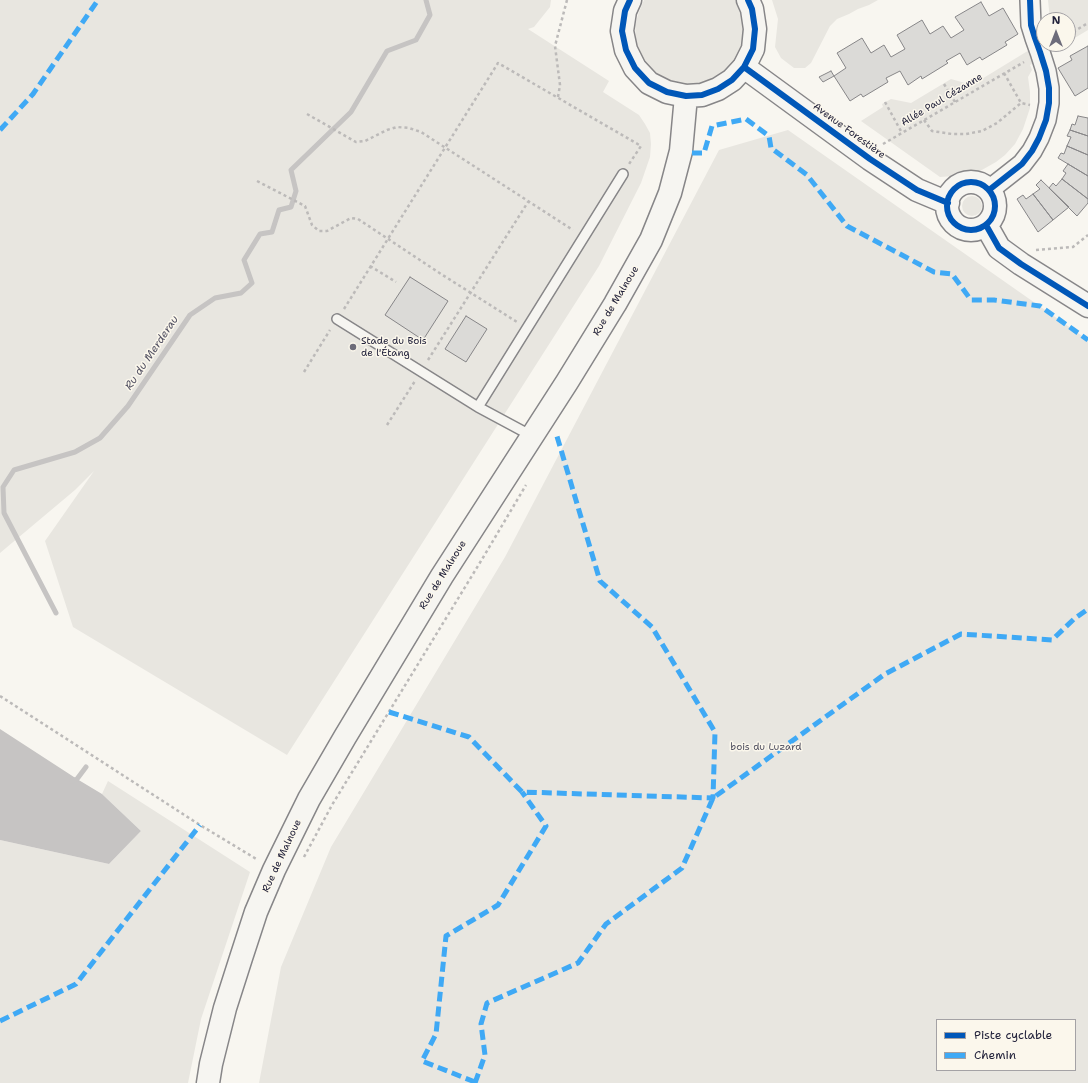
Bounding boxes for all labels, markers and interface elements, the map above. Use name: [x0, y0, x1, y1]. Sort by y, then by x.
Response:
north arrow: [1036, 12, 1076, 52]
text: N: [1052, 13, 1060, 28]
street label: Allée Paul Cézanne: [899, 71, 985, 129]
street label: Avenue Forestière: [811, 101, 887, 161]
street label: Rue de Malnoue: [591, 264, 641, 338]
water label: Ru du Merderau: [122, 313, 182, 393]
place label: Stade du Bois de l'Étang: [361, 335, 427, 358]
marker: Stade du Bois de l'Étang: [348, 342, 358, 352]
street label: Rue de Malnoue: [417, 538, 469, 612]
park label: bois du Luzard: [730, 741, 802, 753]
street label: Rue de Malnoue: [260, 818, 304, 894]
legend: [936, 1019, 1076, 1071]
text: Piste cyclable: [974, 1027, 1052, 1043]
text: Chemin: [974, 1047, 1016, 1063]

